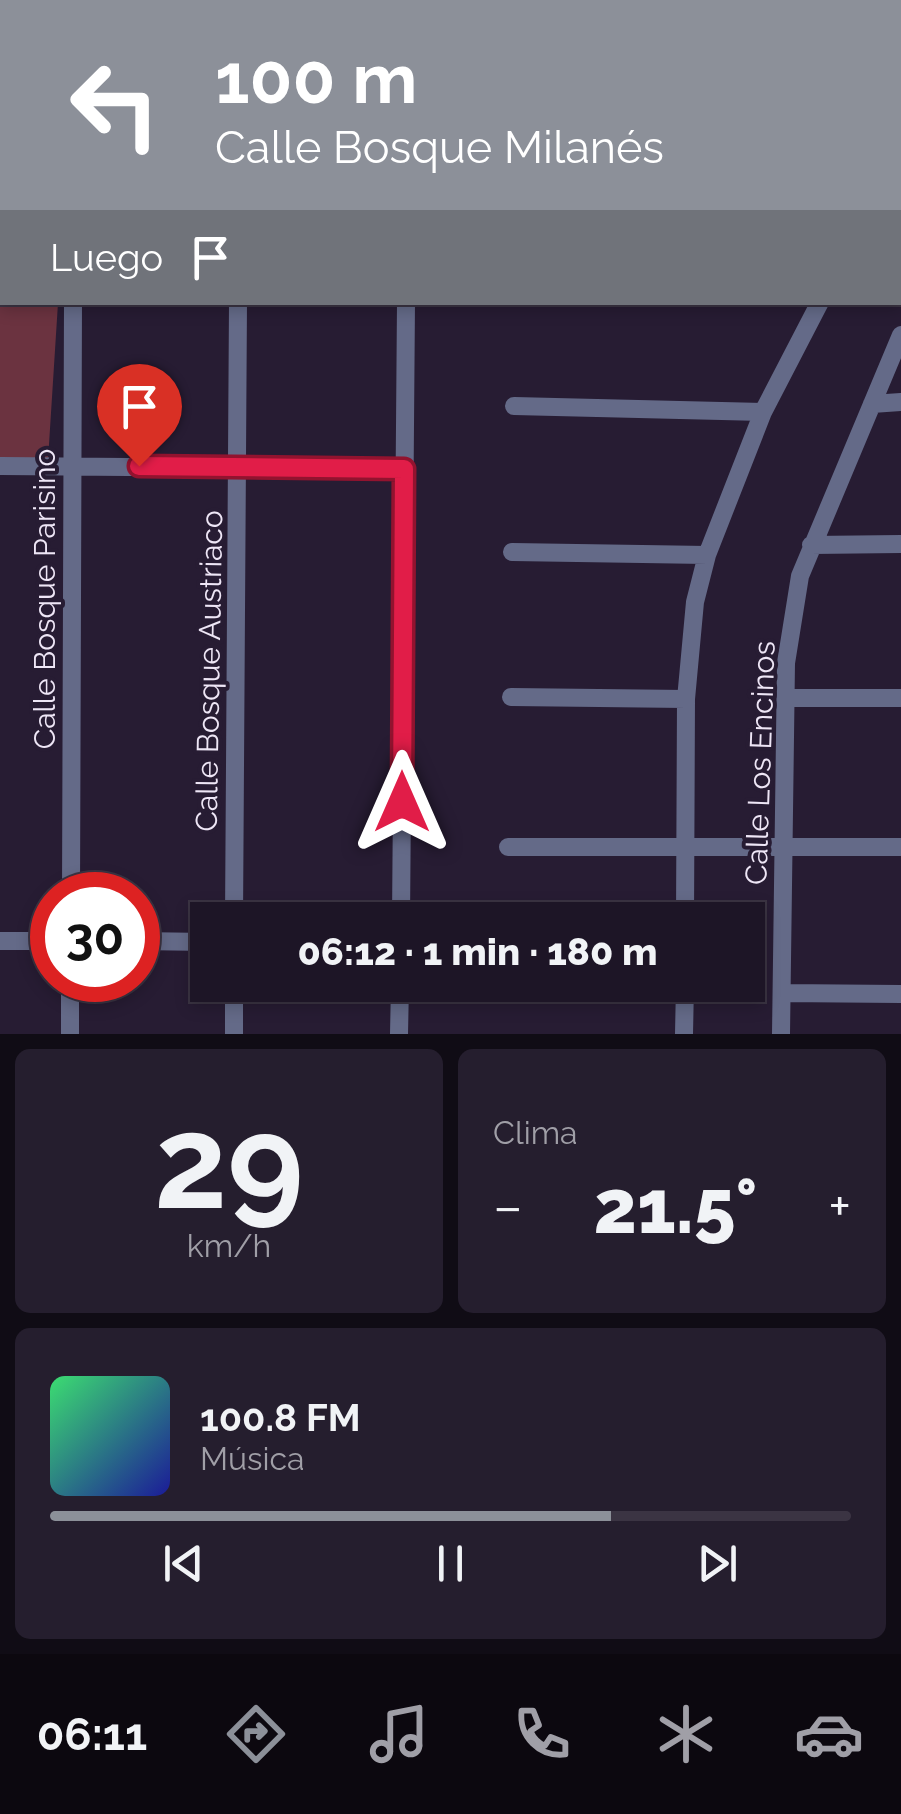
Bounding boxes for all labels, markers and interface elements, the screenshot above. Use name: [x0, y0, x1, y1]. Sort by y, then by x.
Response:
text: 100 m: [215, 37, 418, 119]
icon: left: [50, 40, 180, 170]
text: Calle Bosque Milanés: [215, 121, 664, 174]
icon: arrive: [183, 230, 238, 285]
text: Luego: [50, 235, 163, 280]
pin: [97, 364, 182, 467]
icon: arrive: [112, 379, 167, 434]
street label: Calle Bosque Parisino: [27, 449, 62, 749]
street label: Calle Bosque Austriaco: [189, 510, 229, 832]
street label: Calle Los Encinos: [738, 640, 782, 886]
position arrow: [350, 750, 454, 854]
speed limit sign: 30: [30, 872, 160, 1002]
text: 06:12 · 1 min · 180 m: [297, 929, 658, 974]
text: 29: [154, 1086, 304, 1238]
text: Clima: [493, 1114, 577, 1151]
text: 21.5°: [593, 1162, 757, 1251]
text: −: [493, 1174, 523, 1239]
text: +: [828, 1174, 851, 1239]
text: km/h: [187, 1227, 271, 1264]
text: 100.8 FM: [200, 1395, 361, 1440]
text: Música: [200, 1440, 305, 1477]
icon: previous: [156, 1536, 211, 1591]
icon: pause: [423, 1536, 478, 1591]
icon: next: [690, 1536, 745, 1591]
icon: directions: [221, 1699, 291, 1769]
icon: music: [364, 1699, 434, 1769]
icon: phone: [507, 1699, 577, 1769]
icon: climate: [651, 1699, 721, 1769]
icon: car: [794, 1699, 864, 1769]
text: 06:11: [37, 1708, 147, 1761]

